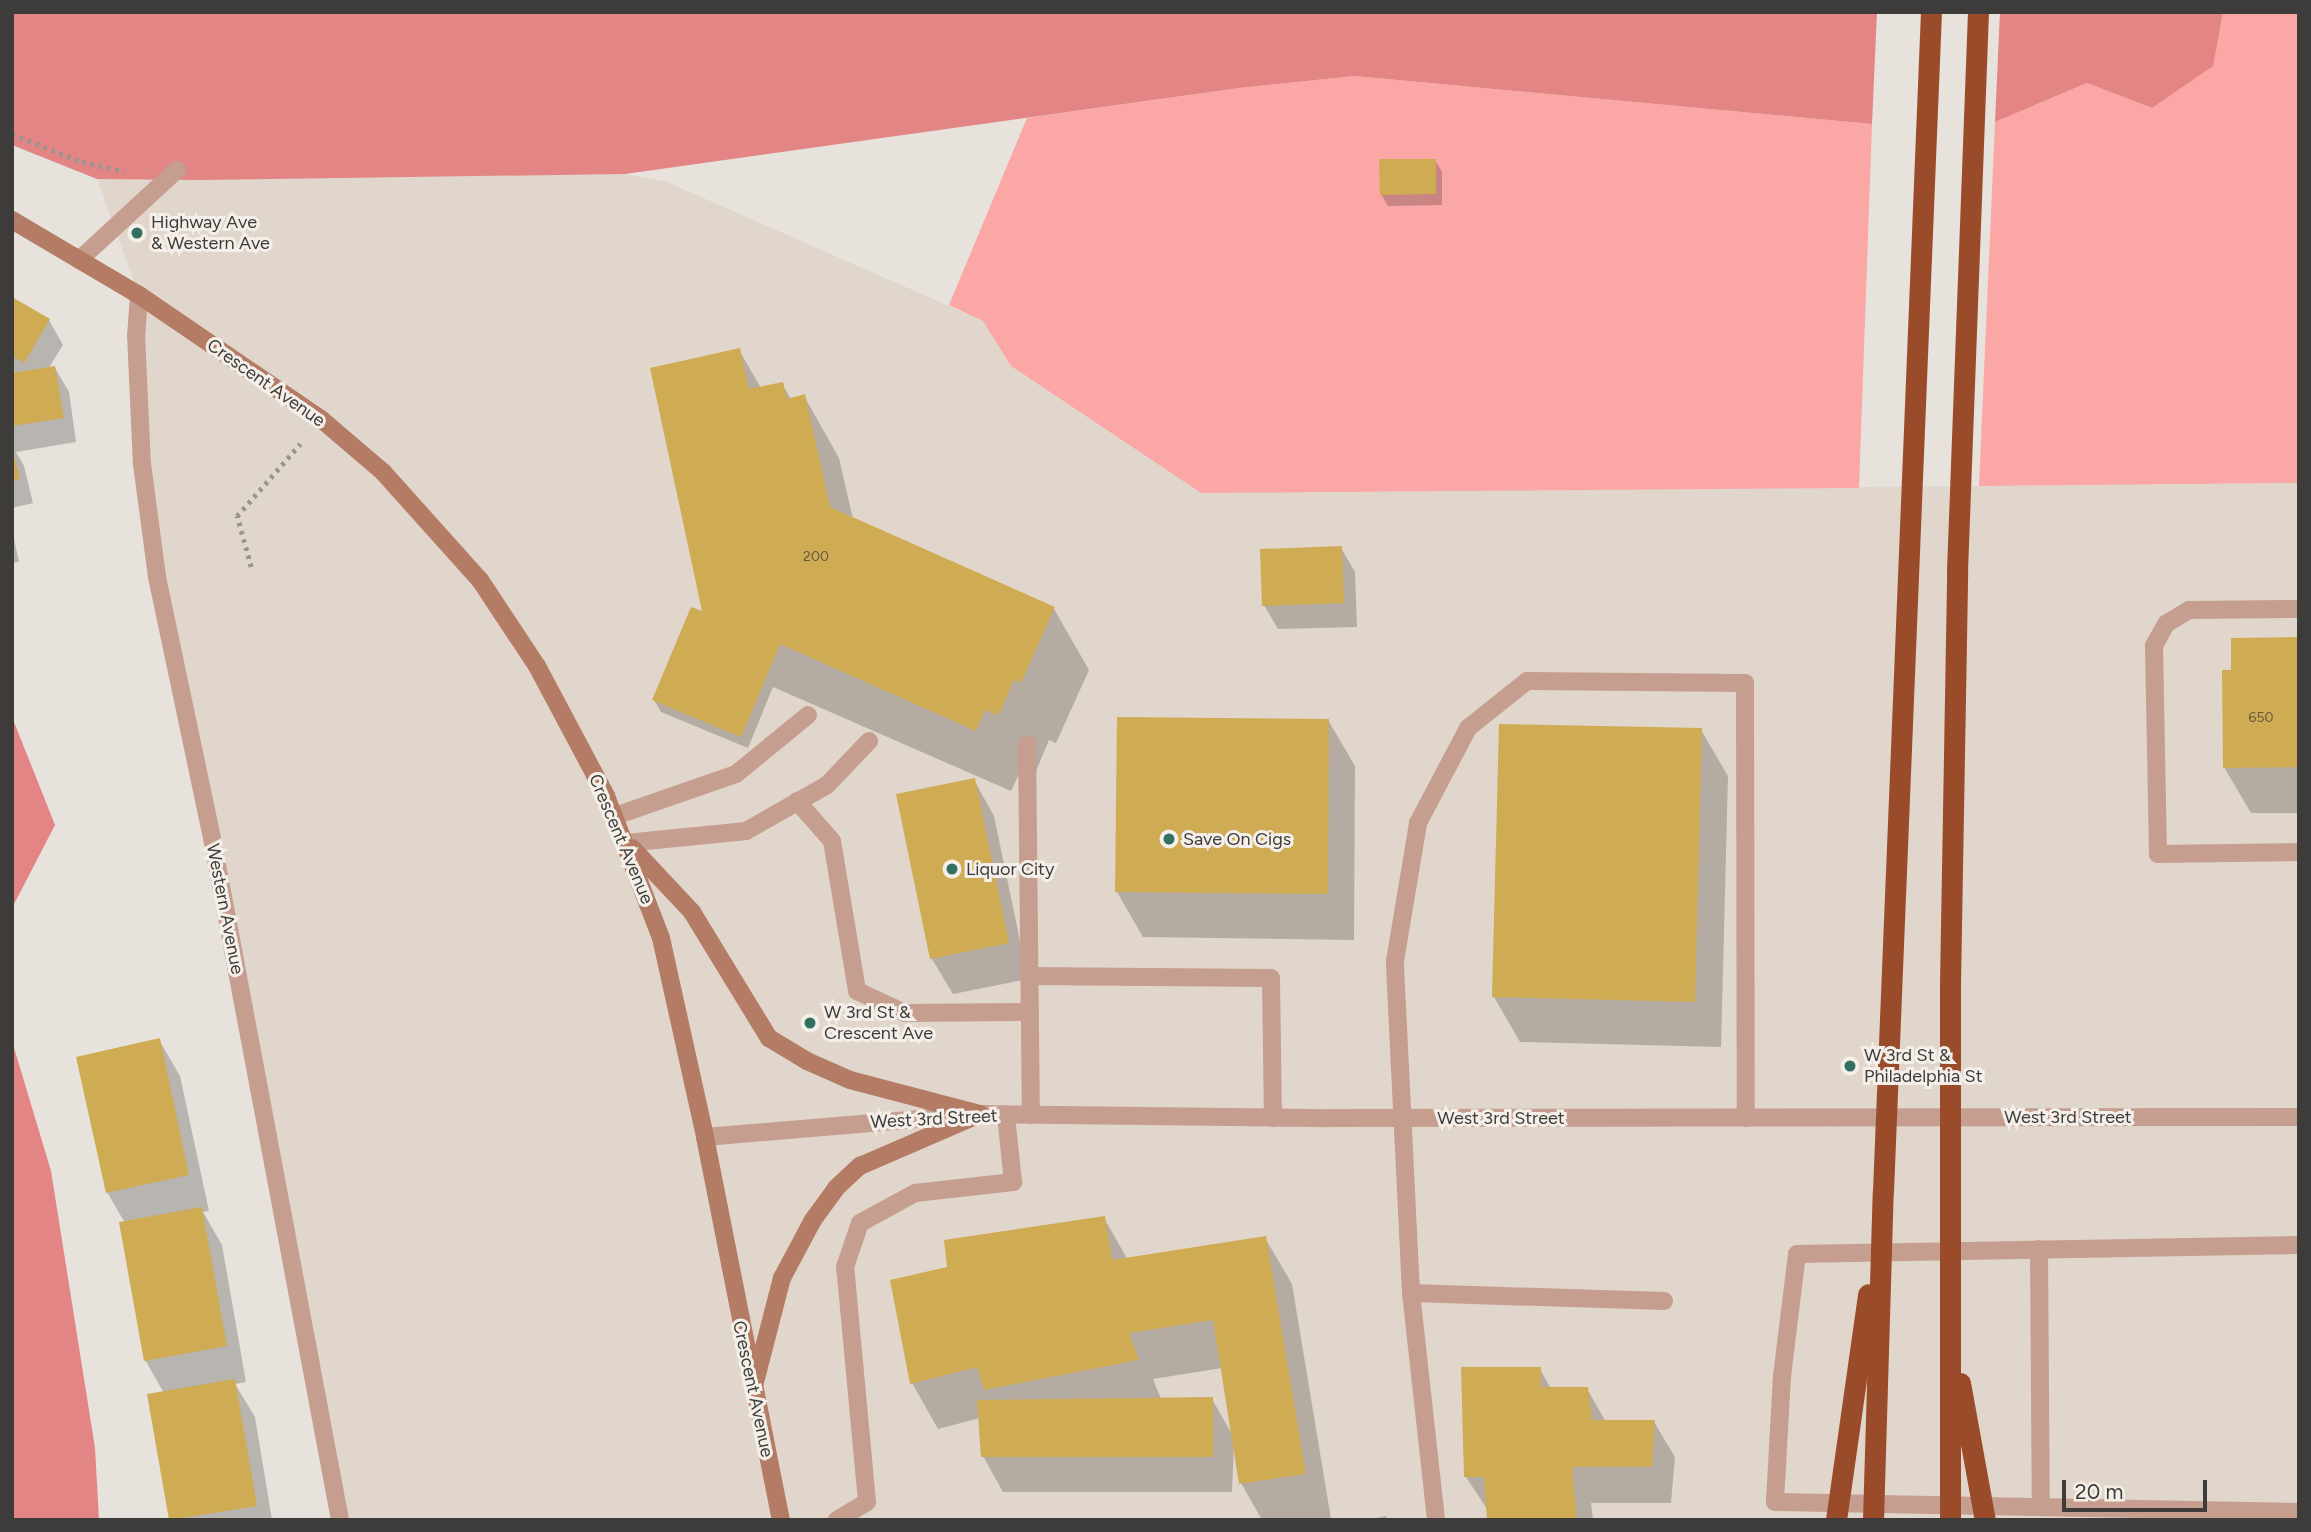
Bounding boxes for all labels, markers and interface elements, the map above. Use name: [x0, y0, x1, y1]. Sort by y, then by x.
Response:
place label: Highway Ave & Western Ave: [151, 212, 270, 255]
marker: Highway Ave & Western Ave: [129, 225, 145, 241]
street label: Crescent Avenue: [203, 334, 329, 432]
house number: 200: [803, 549, 829, 565]
house number: 650: [2249, 710, 2273, 726]
street label: Crescent Avenue: [584, 771, 658, 907]
place label: Save On Cigs: [1183, 828, 1291, 850]
marker: Save On Cigs: [1161, 831, 1177, 847]
street label: Western Avenue: [202, 842, 248, 976]
place label: Liquor City: [966, 858, 1054, 880]
marker: Liquor City: [944, 861, 960, 877]
place label: W 3rd St & Crescent Ave: [824, 1002, 933, 1044]
marker: W 3rd St & Crescent Ave: [802, 1015, 818, 1031]
place label: W 3rd St & Philadelphia St: [1864, 1045, 1982, 1088]
marker: W 3rd St & Philadelphia St: [1842, 1058, 1858, 1074]
street label: West 3rd Street: [870, 1105, 998, 1133]
street label: West 3rd Street: [2004, 1106, 2132, 1128]
street label: West 3rd Street: [1437, 1107, 1565, 1129]
street label: Crescent Avenue: [728, 1319, 778, 1459]
scale bar: [2066, 1466, 2211, 1510]
text: 20 m: [2075, 1479, 2123, 1504]

